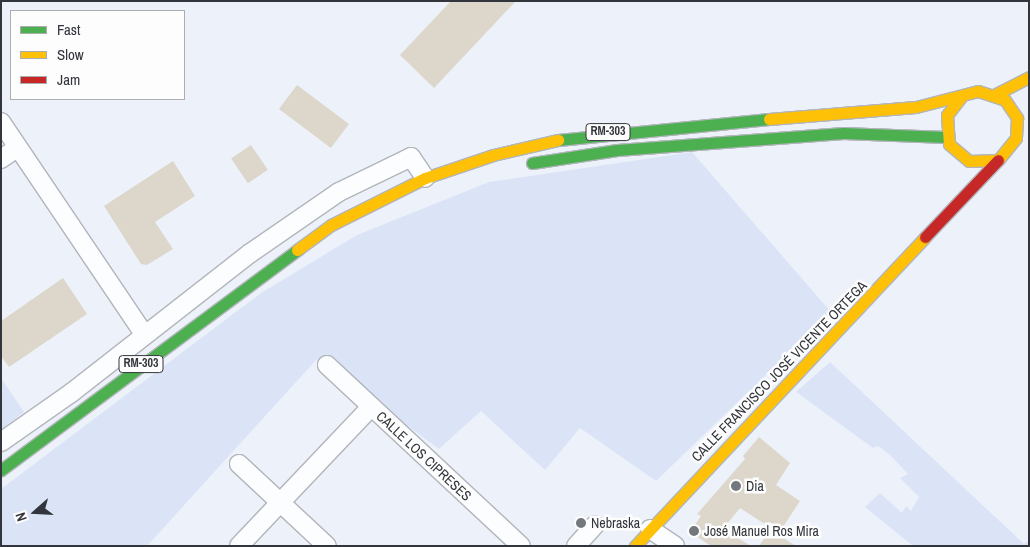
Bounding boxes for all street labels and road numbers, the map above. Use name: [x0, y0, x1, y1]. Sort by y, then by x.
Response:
road number: RM-303: [586, 122, 630, 142]
street label: CALLE FRANCISCO JOSÉ VICENTE ORTEGA: [688, 277, 870, 465]
road number: RM-303: [118, 354, 164, 374]
street label: CALLE LOS CIPRESES: [373, 408, 475, 504]

